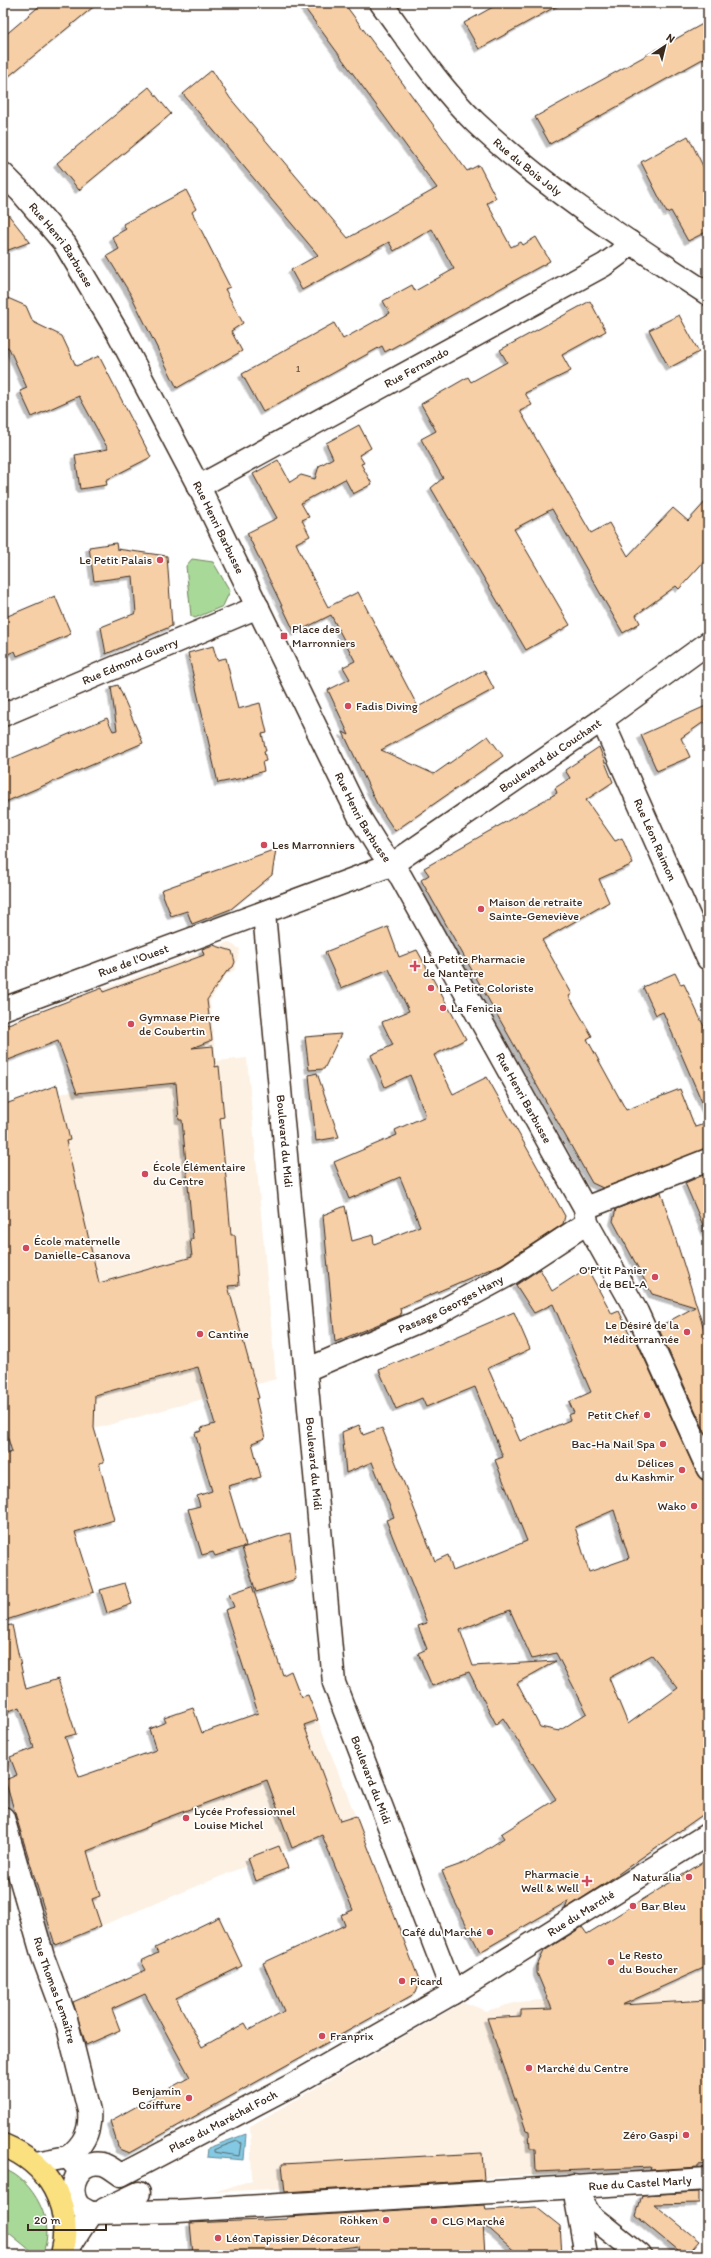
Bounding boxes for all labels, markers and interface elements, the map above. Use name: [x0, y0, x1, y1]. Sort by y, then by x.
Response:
north arrow: [645, 26, 685, 66]
text: N: [664, 31, 677, 46]
street label: Rue du Bois Joly: [490, 135, 565, 199]
street label: Rue Henri Barbusse: [26, 200, 96, 290]
street label: Rue Fernando: [382, 344, 451, 391]
house number: 1: [296, 362, 301, 375]
street label: Rue Henri Barbusse: [190, 479, 247, 576]
place label: Le Petit Palais: [79, 553, 152, 567]
marker: Le Petit Palais: [155, 555, 165, 565]
place label: Place des Marronniers: [292, 622, 355, 650]
marker: Place des Marronniers: [279, 631, 289, 641]
street label: Rue Edmond Guerry: [80, 635, 181, 688]
place label: Fadis Diving: [356, 699, 419, 713]
marker: Fadis Diving: [343, 701, 353, 711]
street label: Boulevard du Couchant: [496, 715, 604, 796]
street label: Rue Henri Barbusse: [332, 770, 394, 865]
street label: Rue Léon Raimon: [631, 796, 680, 883]
place label: Les Marronniers: [272, 838, 355, 852]
marker: Les Marronniers: [259, 840, 269, 850]
place label: Maison de retraite Sainte-Geneviève: [489, 895, 583, 923]
marker: Maison de retraite Sainte-Geneviève: [476, 904, 486, 914]
street label: Rue de l'Ouest: [96, 941, 171, 980]
place label: La Petite Pharmacie de Nanterre: [423, 952, 526, 980]
marker: La Petite Pharmacie de Nanterre: [410, 961, 420, 971]
place label: La Petite Coloriste: [439, 981, 534, 995]
marker: La Petite Coloriste: [426, 983, 436, 993]
place label: La Fenicia: [451, 1001, 502, 1015]
marker: La Fenicia: [438, 1003, 448, 1013]
place label: Gymnase Pierre de Coubertin: [139, 1010, 220, 1038]
marker: Gymnase Pierre de Coubertin: [126, 1019, 136, 1029]
street label: Rue Henri Barbusse: [493, 1050, 555, 1146]
street label: Boulevard du Midi: [274, 1094, 296, 1188]
place label: École Élémentaire du Centre: [153, 1160, 246, 1188]
marker: École Élémentaire du Centre: [140, 1169, 150, 1179]
place label: École maternelle Danielle-Casanova: [34, 1234, 130, 1262]
marker: École maternelle Danielle-Casanova: [21, 1243, 31, 1253]
place label: O'P'tit Panier de BEL-A: [579, 1263, 647, 1291]
street label: Passage Georges Hany: [396, 1272, 506, 1336]
marker: O'P'tit Panier de BEL-A: [650, 1272, 660, 1282]
place label: Le Désiré de la Méditerrannée: [604, 1318, 680, 1346]
place label: Cantine: [208, 1327, 249, 1341]
marker: Le Désiré de la Méditerrannée: [682, 1327, 692, 1337]
marker: Cantine: [195, 1329, 205, 1339]
place label: Petit Chef: [588, 1408, 639, 1422]
marker: Petit Chef: [642, 1410, 652, 1420]
street label: Boulevard du Midi: [303, 1417, 325, 1511]
place label: Bac-Ha Nail Spa: [572, 1437, 655, 1451]
marker: Bac-Ha Nail Spa: [658, 1439, 668, 1449]
place label: Délices du Kashmir: [615, 1456, 674, 1484]
marker: Délices du Kashmir: [677, 1465, 687, 1475]
place label: Wako: [658, 1499, 686, 1513]
marker: Wako: [689, 1501, 699, 1511]
street label: Boulevard du Midi: [348, 1734, 394, 1826]
place label: Lycée Professionnel Louise Michel: [194, 1804, 296, 1832]
marker: Lycée Professionnel Louise Michel: [181, 1813, 191, 1823]
place label: Pharmacie Well & Well: [521, 1867, 580, 1895]
place label: Naturalia: [633, 1870, 681, 1884]
marker: Naturalia: [684, 1872, 694, 1882]
marker: Pharmacie Well & Well: [582, 1876, 592, 1886]
street label: Rue du Marché: [545, 1887, 617, 1939]
place label: Bar Bleu: [641, 1899, 686, 1913]
marker: Bar Bleu: [628, 1901, 638, 1911]
place label: Café du Marché: [402, 1925, 482, 1939]
marker: Café du Marché: [485, 1927, 495, 1937]
street label: Rue Thomas Lemaître: [31, 1935, 79, 2045]
place label: Le Resto du Boucher: [619, 1948, 678, 1976]
marker: Le Resto du Boucher: [606, 1957, 616, 1967]
place label: Picard: [410, 1974, 443, 1988]
marker: Picard: [397, 1976, 407, 1986]
place label: Franprix: [330, 2029, 374, 2043]
marker: Franprix: [317, 2031, 327, 2041]
place label: Marché du Centre: [537, 2061, 629, 2075]
marker: Marché du Centre: [524, 2063, 534, 2073]
place label: Benjamin Coiffure: [132, 2084, 181, 2112]
street label: Place du Maréchal Foch: [166, 2087, 280, 2156]
marker: Benjamin Coiffure: [184, 2093, 194, 2103]
place label: Zéro Gaspi: [623, 2128, 678, 2142]
marker: Zéro Gaspi: [681, 2130, 691, 2140]
street label: Rue du Castel Marly: [588, 2173, 692, 2193]
scale bar: [28, 2206, 106, 2232]
text: 20 m: [34, 2213, 61, 2227]
place label: Röhken: [340, 2213, 378, 2227]
place label: CLG Marché: [442, 2214, 505, 2228]
marker: Röhken: [381, 2215, 391, 2225]
marker: CLG Marché: [429, 2216, 439, 2226]
place label: Léon Tapissier Décorateur: [226, 2231, 360, 2245]
marker: Léon Tapissier Décorateur: [213, 2233, 223, 2243]

